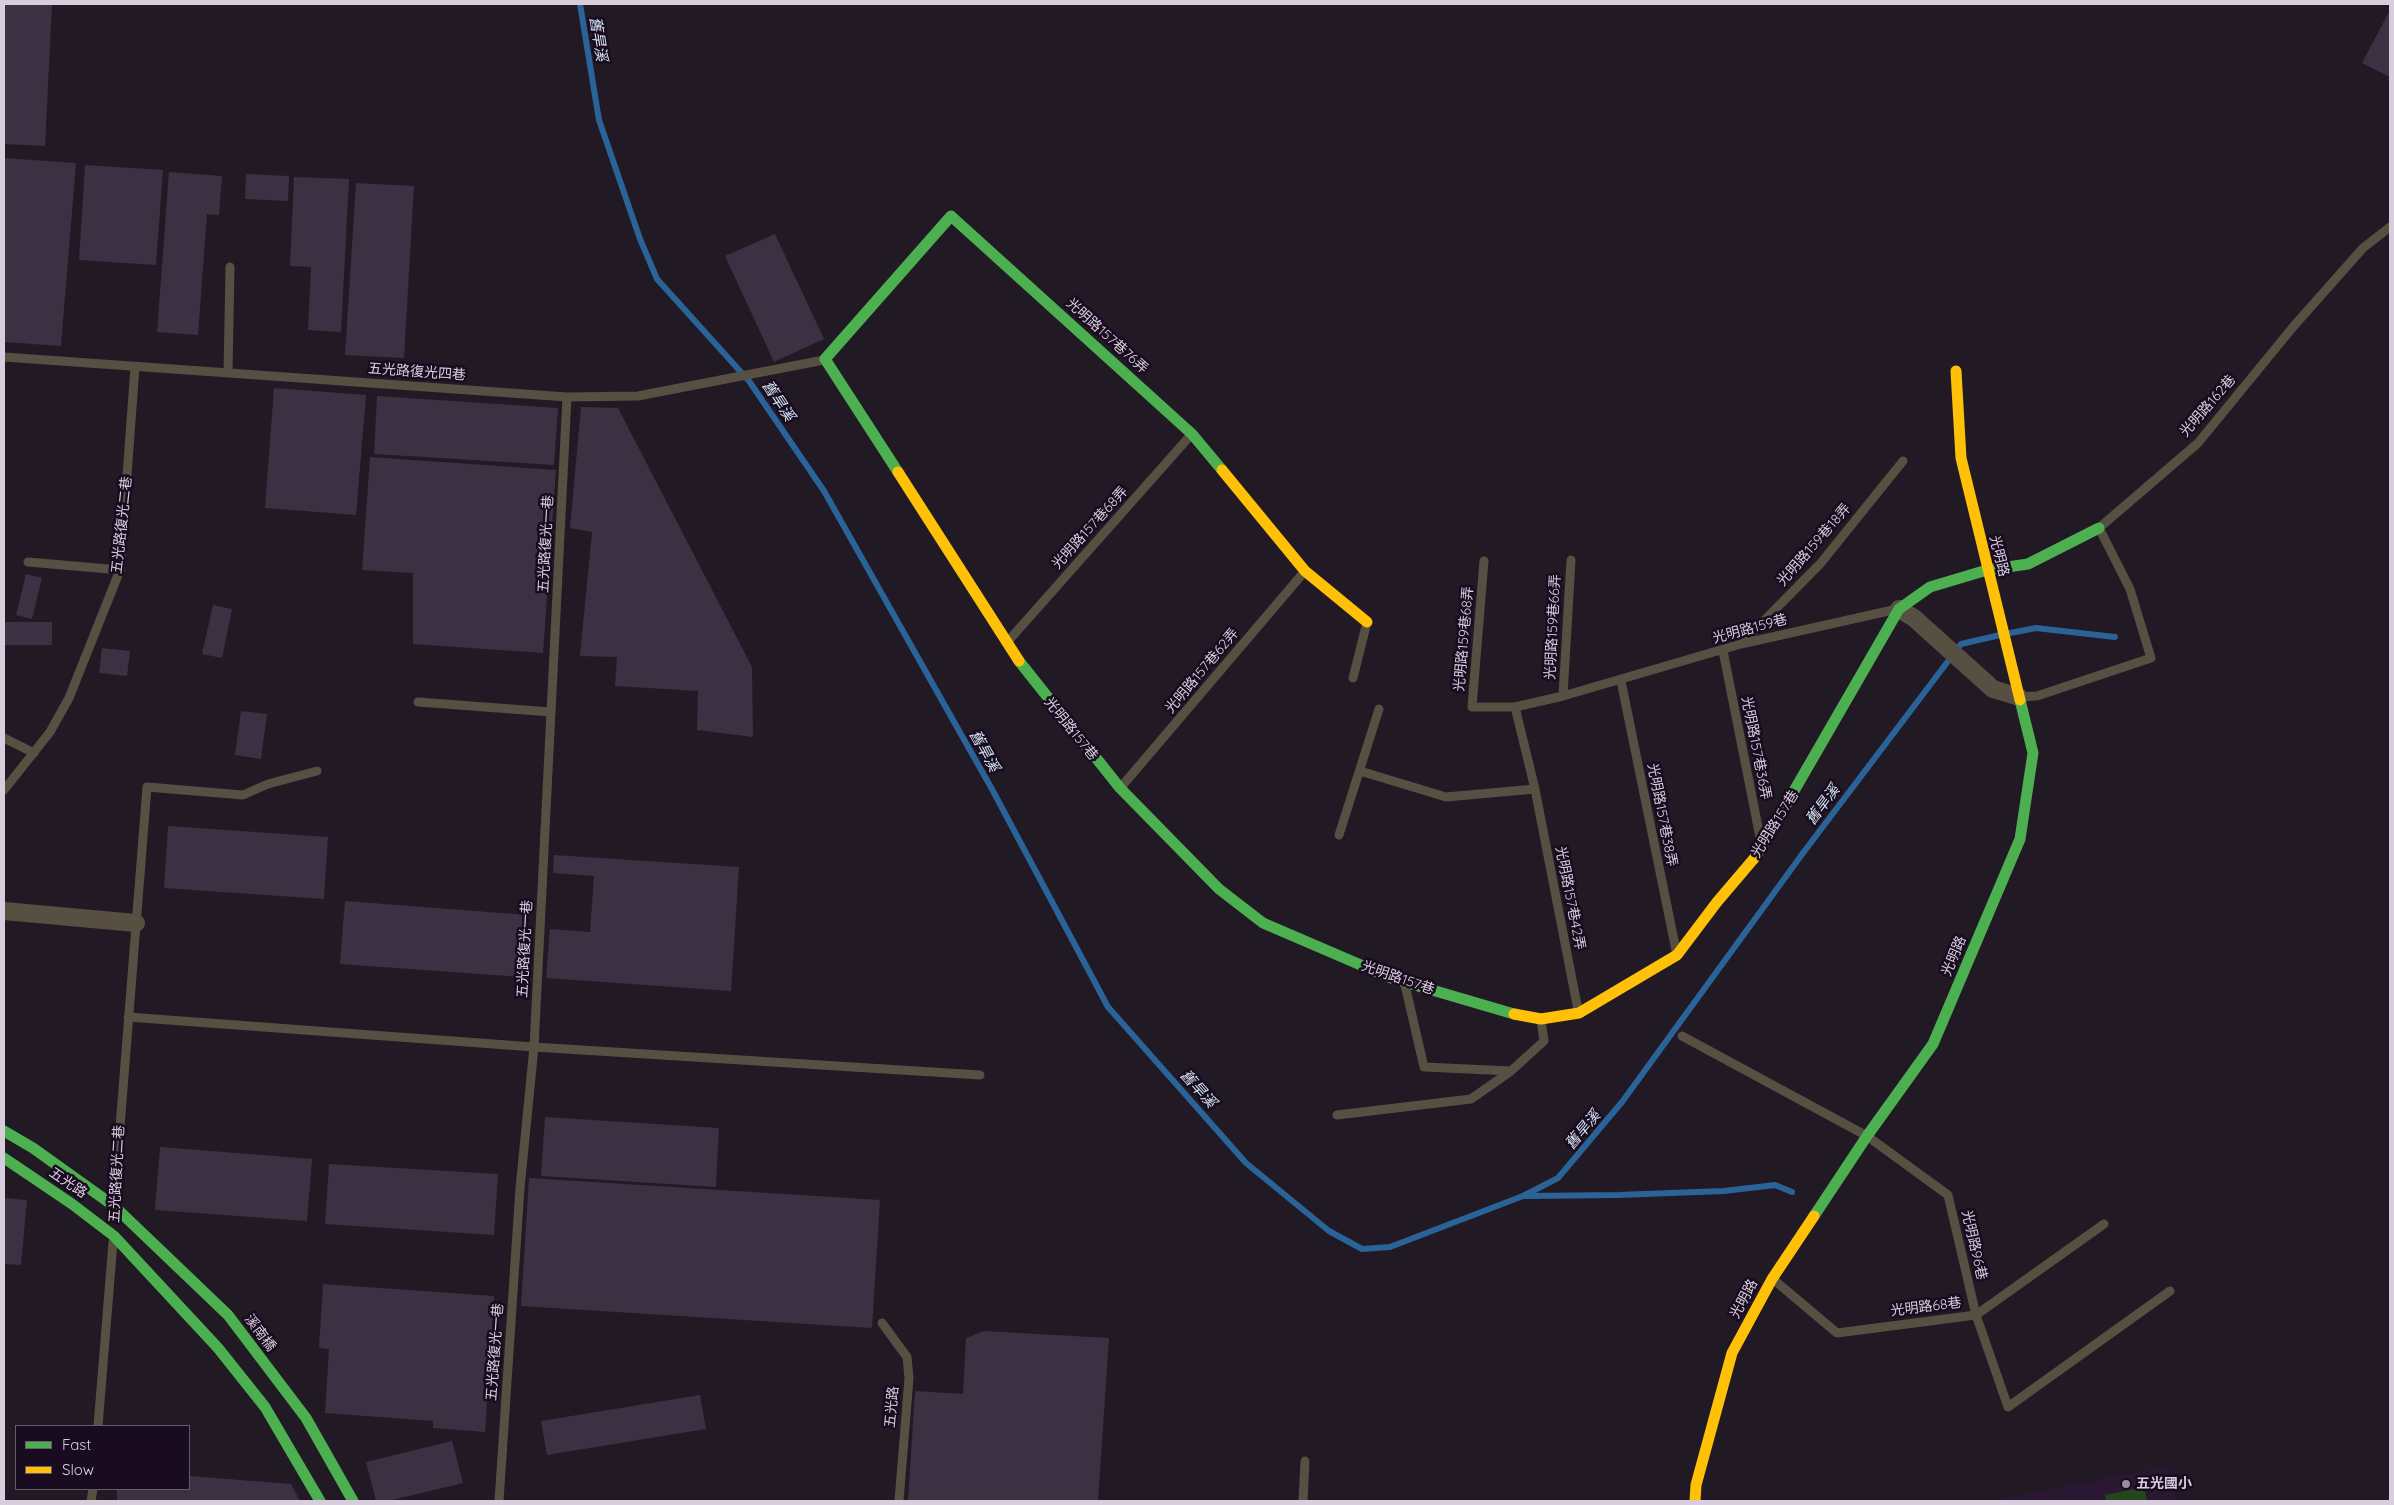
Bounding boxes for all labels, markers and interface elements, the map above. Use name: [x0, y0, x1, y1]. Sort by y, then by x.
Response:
water label: 舊旱溪: [586, 15, 610, 63]
street label: 光明路157巷76弄: [1063, 295, 1151, 377]
street label: 五光路復光四巷: [368, 360, 466, 384]
street label: 光明路162巷: [2177, 372, 2239, 440]
water label: 舊旱溪: [758, 377, 798, 425]
street label: 五光路復光二巷: [109, 475, 135, 575]
street label: 光明路157巷68弄: [1049, 483, 1131, 573]
street label: 五光路復光一巷: [535, 495, 557, 593]
street label: 光明路159巷18弄: [1774, 500, 1854, 590]
street label: 光明路: [1986, 534, 2012, 578]
street label: 光明路159巷66弄: [1542, 574, 1564, 680]
street label: 光明路159巷68弄: [1451, 586, 1477, 692]
street label: 光明路159巷: [1711, 611, 1789, 647]
street label: 光明路157巷62弄: [1162, 625, 1242, 717]
street label: 光明路157巷: [1041, 694, 1101, 764]
street label: 光明路157巷36弄: [1738, 695, 1774, 801]
water label: 舊旱溪: [965, 727, 1003, 775]
street label: 光明路157巷38弄: [1644, 762, 1680, 868]
water label: 舊旱溪: [1802, 782, 1844, 828]
street label: 光明路157巷: [1748, 787, 1802, 861]
street label: 光明路157巷42弄: [1552, 845, 1588, 951]
street label: 五光路復光一巷: [514, 900, 536, 998]
street label: 光明路: [1938, 933, 1970, 979]
street label: 光明路157巷: [1359, 958, 1437, 998]
water label: 舊旱溪: [1176, 1066, 1220, 1112]
water label: 舊旱溪: [1562, 1107, 1604, 1153]
street label: 五光路復光二巷: [106, 1125, 128, 1223]
street label: 五光路: [46, 1164, 90, 1202]
street label: 光明路96巷: [1958, 1208, 1990, 1282]
street label: 光明路: [1727, 1277, 1761, 1321]
street label: 光明路68巷: [1890, 1294, 1962, 1320]
street label: 五光路復光一巷: [483, 1303, 507, 1401]
street label: 溪南橋: [241, 1311, 279, 1355]
street label: 五光路: [882, 1385, 902, 1429]
legend: [15, 1425, 190, 1490]
text: Fast: [62, 1435, 91, 1454]
text: Slow: [62, 1460, 94, 1479]
place label: 五光國小: [2136, 1476, 2192, 1492]
marker: 五光國小: [2120, 1478, 2132, 1490]

